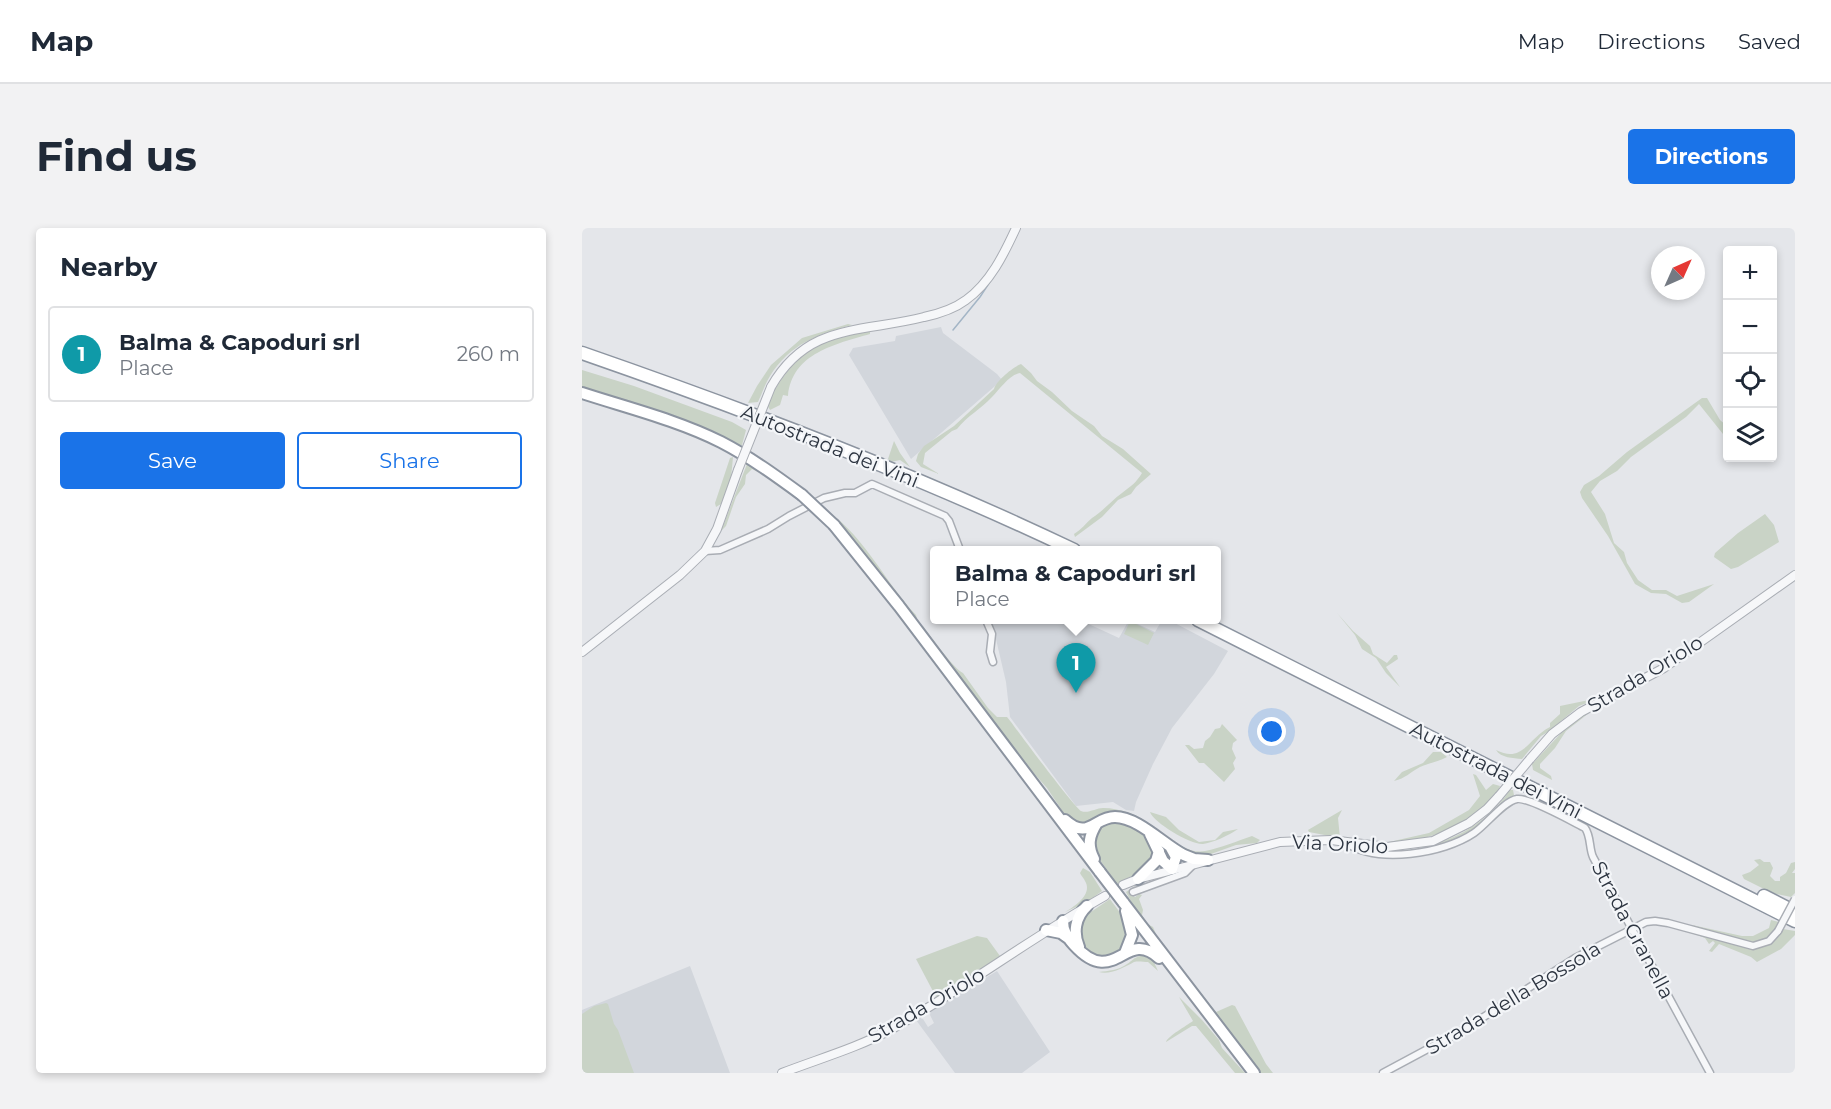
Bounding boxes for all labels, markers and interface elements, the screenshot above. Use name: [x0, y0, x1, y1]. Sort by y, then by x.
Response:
text: Map: [30, 24, 93, 58]
text: Map: [1518, 29, 1564, 54]
text: Directions: [1597, 29, 1705, 54]
text: Saved: [1738, 29, 1801, 54]
button: Directions: [1628, 129, 1795, 184]
text: Find us: [36, 130, 197, 182]
north arrow: [1651, 246, 1705, 300]
map controls: [1723, 246, 1777, 462]
button: +: [1723, 246, 1777, 300]
text: Nearby: [60, 251, 157, 283]
button: −: [1723, 300, 1777, 354]
text: Balma & Capoduri srl: [119, 329, 360, 356]
text: 1: [78, 342, 85, 366]
text: 260 m: [457, 342, 520, 366]
button: locate: [1723, 354, 1777, 408]
text: Place: [119, 356, 174, 380]
street label: Autostrada dei Vini: [738, 399, 922, 493]
button: layers: [1723, 408, 1777, 462]
button: Save: [60, 432, 285, 489]
button: Share: [297, 432, 522, 489]
popup: [930, 546, 1221, 624]
text: Balma & Capoduri srl: [955, 560, 1196, 587]
text: Place: [955, 587, 1009, 611]
street label: Strada Oriolo: [1583, 630, 1707, 718]
pin: 1: [1056, 644, 1096, 693]
street label: Autostrada dei Vini: [1406, 716, 1586, 824]
your location: [1257, 717, 1286, 746]
street label: Via Oriolo: [1291, 829, 1389, 859]
street label: Strada Granella: [1587, 857, 1679, 1003]
street label: Strada della Bossola: [1421, 936, 1605, 1060]
street label: Strada Oriolo: [863, 962, 989, 1048]

